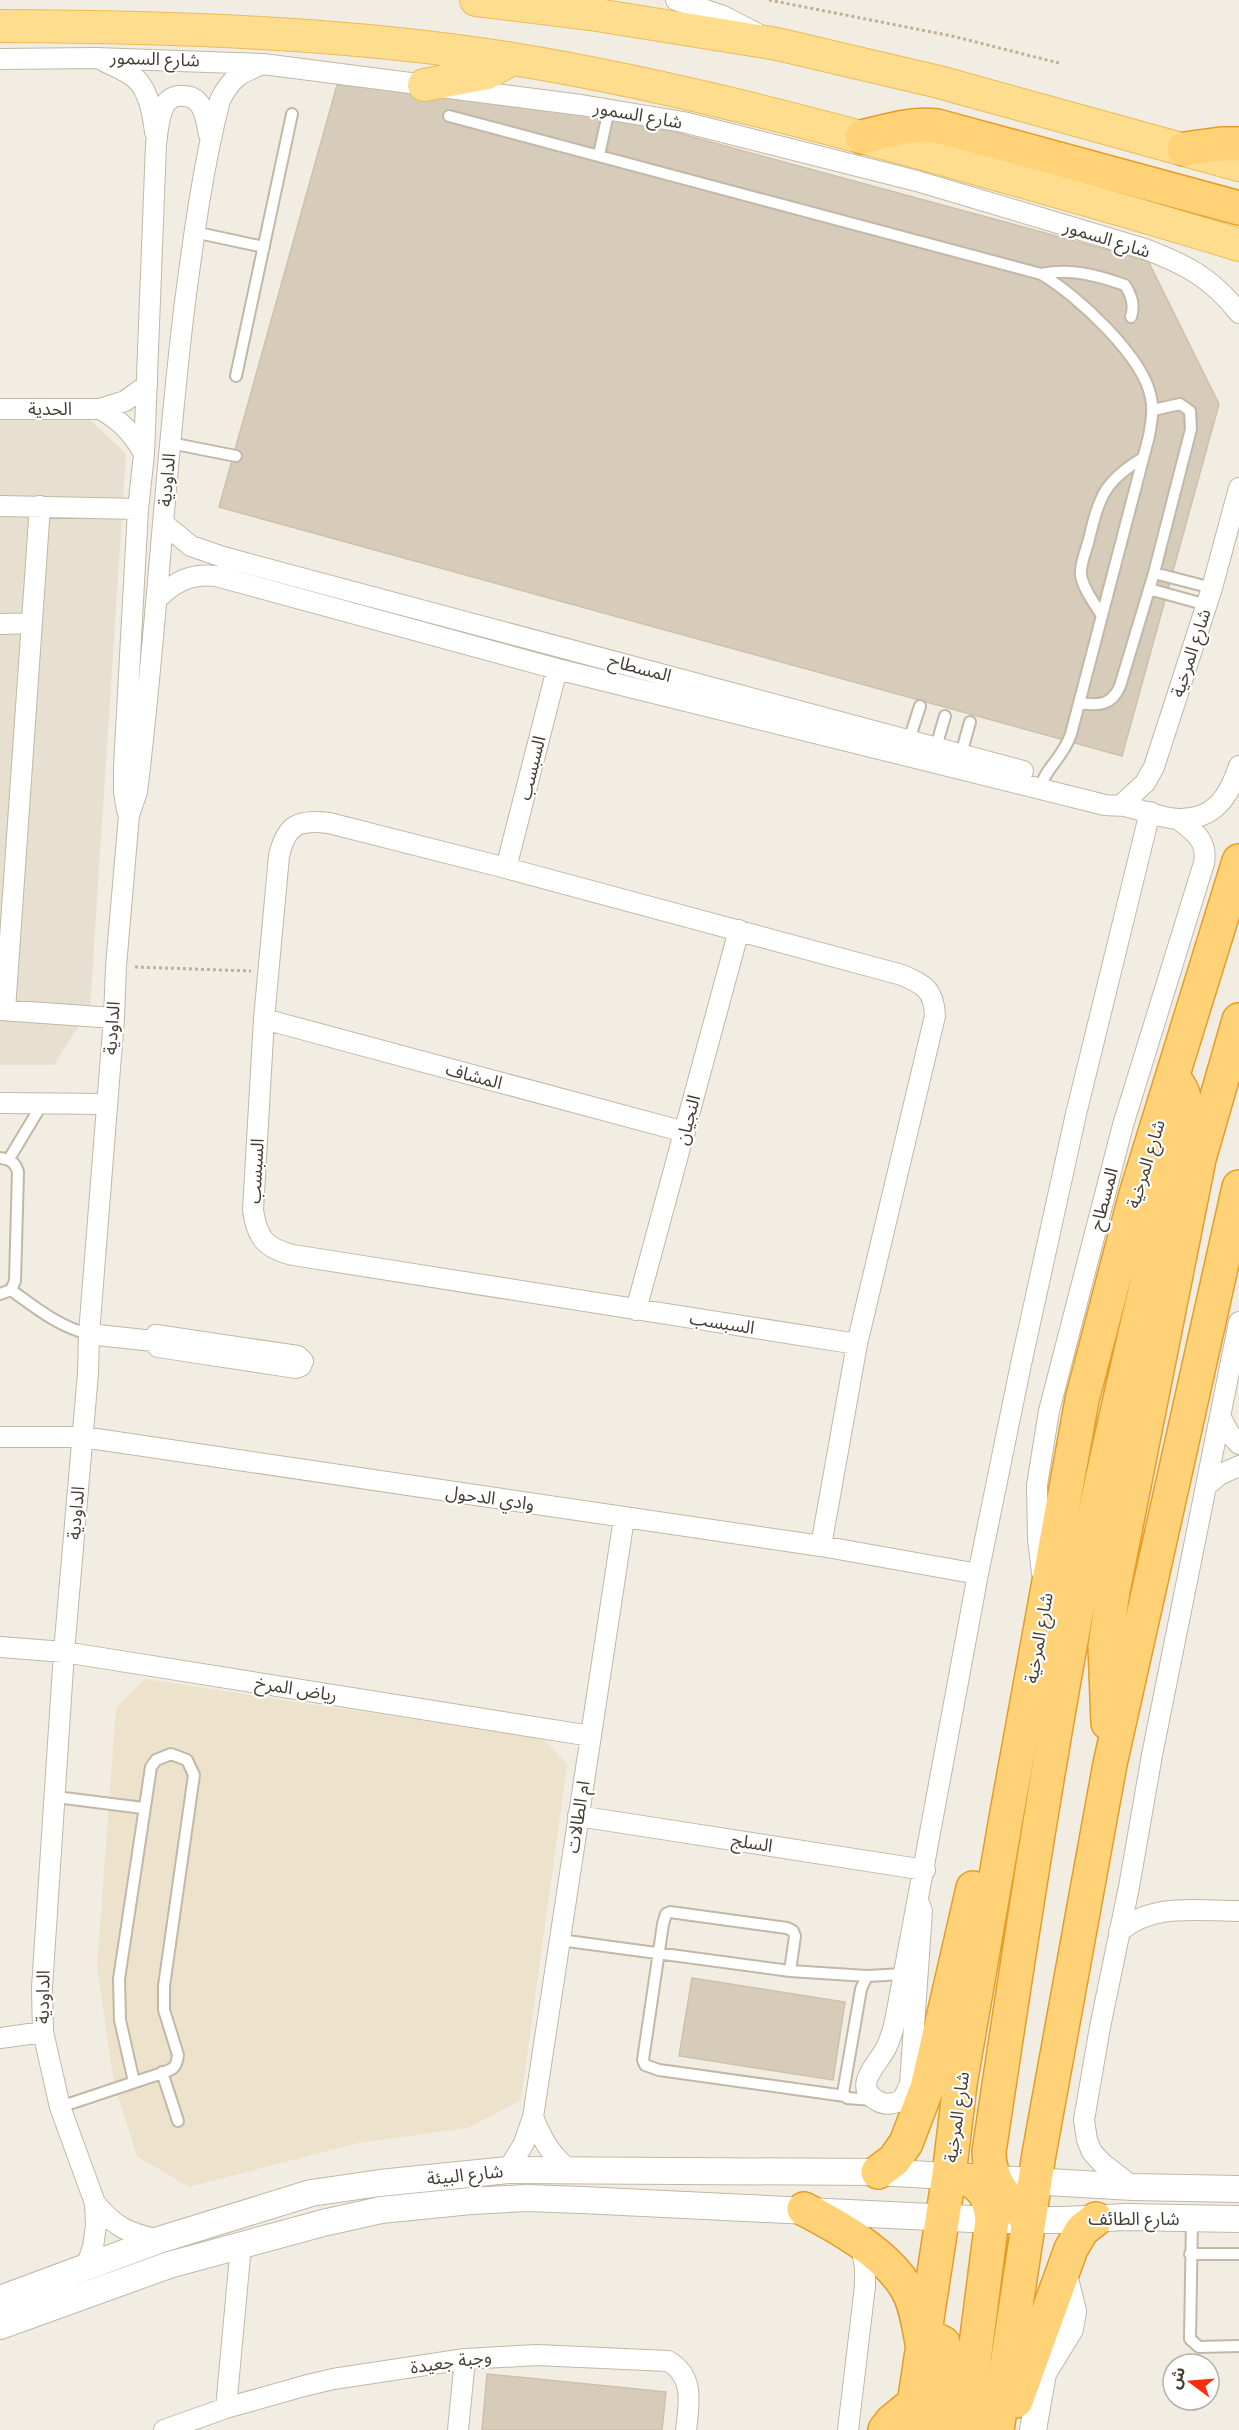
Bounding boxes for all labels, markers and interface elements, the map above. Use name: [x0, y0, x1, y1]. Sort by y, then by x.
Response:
street label: شارع السمور: [109, 46, 200, 75]
street label: شارع السمور: [590, 96, 684, 137]
street label: شارع السمور: [1059, 215, 1153, 265]
street label: الحدية: [28, 398, 72, 420]
street label: الداودية: [154, 452, 180, 508]
street label: شارع المرخية: [1166, 606, 1218, 701]
street label: المسطاح: [606, 649, 674, 689]
street label: السبسب: [513, 734, 551, 802]
street label: الداودية: [99, 1001, 125, 1055]
street label: المشاف: [443, 1058, 505, 1094]
street label: النجيان: [671, 1093, 705, 1147]
street label: شارع المرخية: [1122, 1117, 1173, 1212]
street label: السبسب: [243, 1138, 269, 1204]
street label: المسطاح: [1085, 1165, 1125, 1233]
street label: السبسب: [688, 1307, 756, 1339]
street label: وادي الدحول: [444, 1481, 536, 1517]
street label: الداودية: [63, 1485, 89, 1541]
street label: شارع المرخية: [1020, 1591, 1061, 1686]
street label: رياض المرخ: [253, 1672, 339, 1708]
street label: ام الطالات: [561, 1779, 598, 1855]
street label: السلج: [730, 1829, 774, 1859]
street label: الداودية: [32, 1970, 54, 2024]
street label: شارع المرخية: [940, 2070, 977, 2164]
street label: شارع البيئة: [426, 2160, 505, 2193]
street label: شارع الطائف: [1088, 2208, 1180, 2233]
street label: وجبة جعيدة: [409, 2345, 493, 2379]
north arrow: [1161, 2352, 1221, 2412]
text: ش: [1165, 2365, 1190, 2391]

